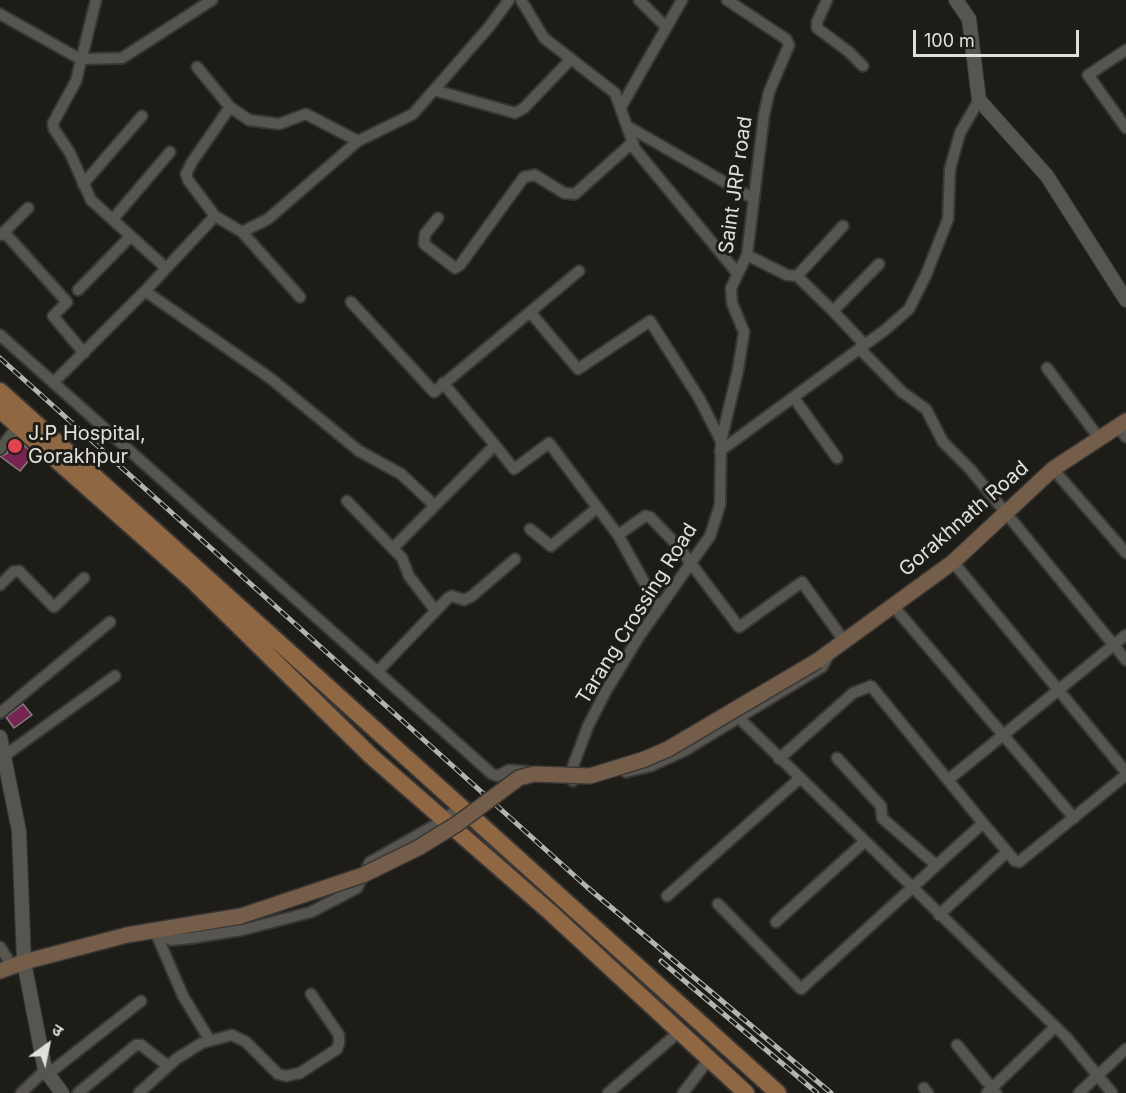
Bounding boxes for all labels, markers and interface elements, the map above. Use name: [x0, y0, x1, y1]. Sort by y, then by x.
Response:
scale bar: [916, 18, 1082, 56]
text: 100 m: [924, 30, 975, 51]
street label: Saint JRP road: [714, 115, 758, 255]
place label: J.P Hospital, Gorakhpur: [28, 422, 146, 469]
marker: J.P Hospital, Gorakhpur: [6, 437, 24, 455]
street label: Gorakhnath Road: [894, 456, 1034, 582]
street label: Tarang Crossing Road: [571, 519, 703, 709]
north arrow: [18, 1015, 78, 1075]
text: उ: [48, 1019, 67, 1041]

